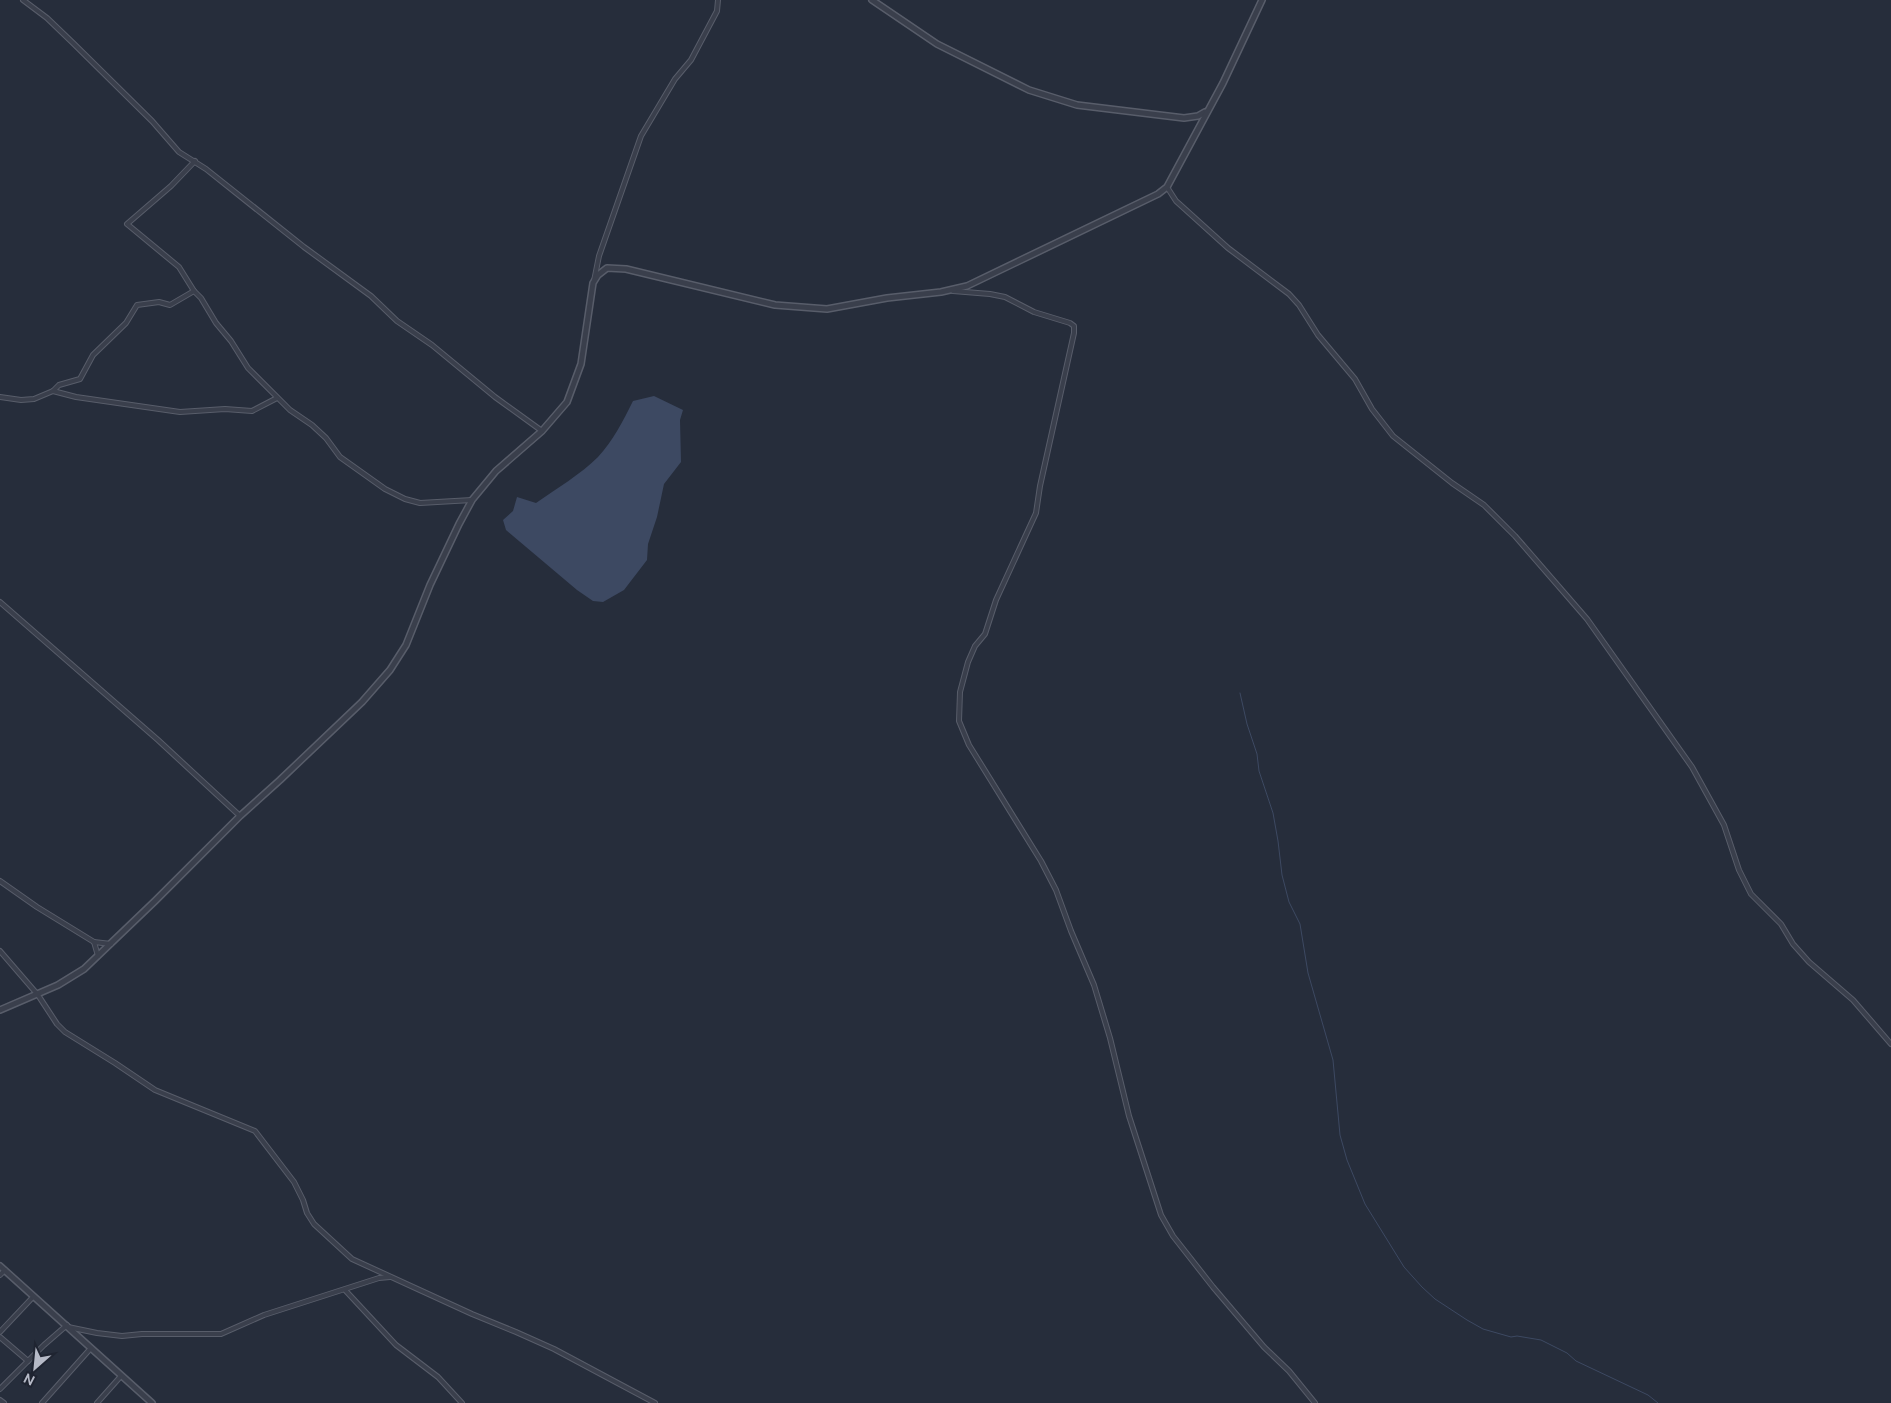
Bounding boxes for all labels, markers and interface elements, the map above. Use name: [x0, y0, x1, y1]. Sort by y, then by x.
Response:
north arrow: [10, 1343, 60, 1393]
text: N: [21, 1370, 37, 1389]

